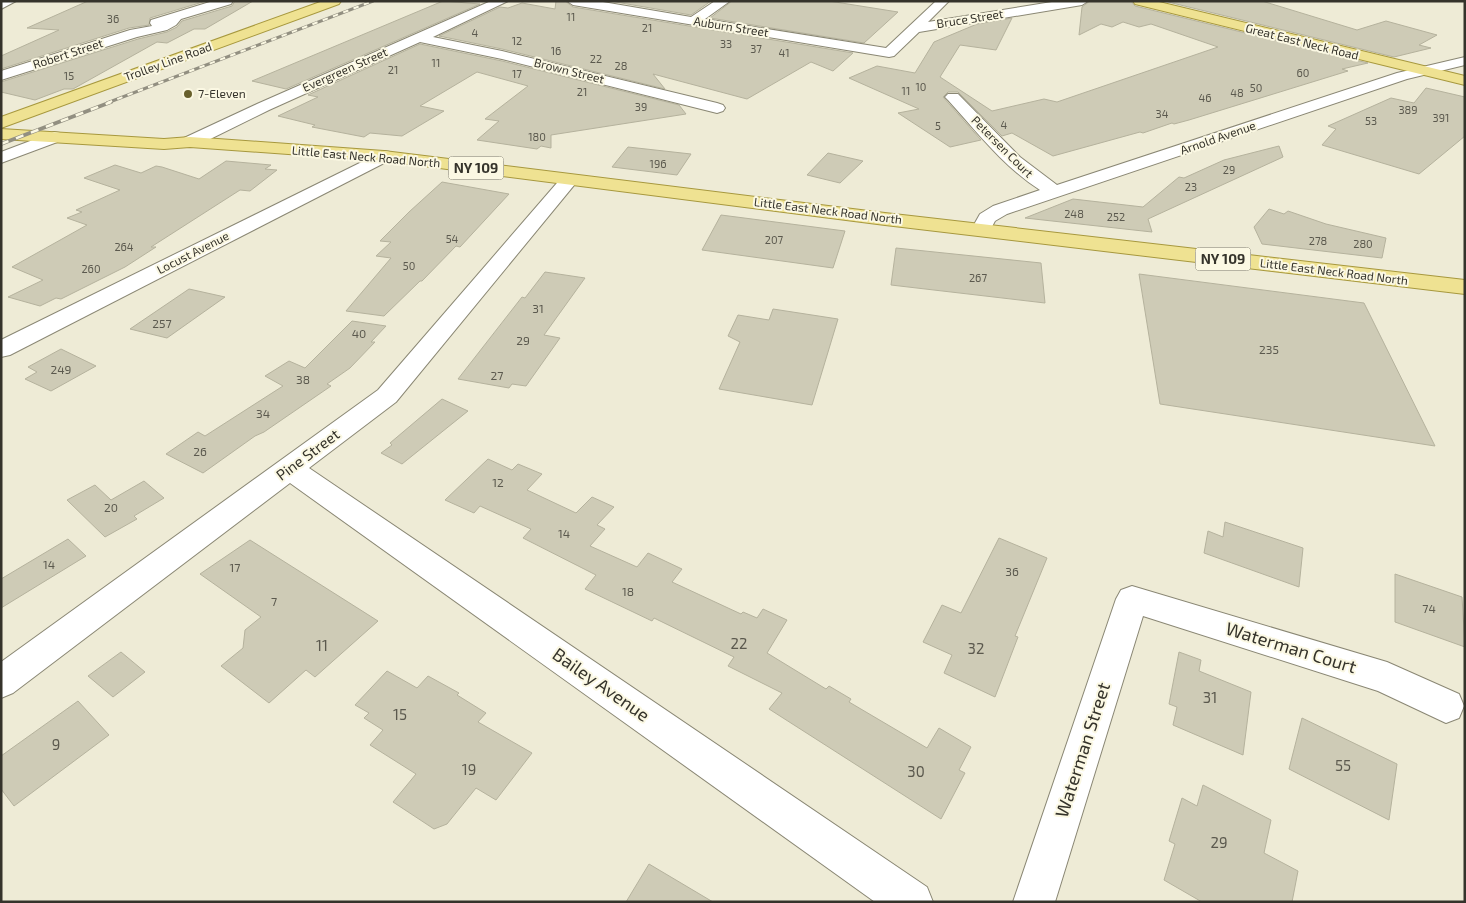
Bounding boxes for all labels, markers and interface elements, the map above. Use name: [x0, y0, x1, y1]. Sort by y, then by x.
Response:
street label: Bruce Street: [935, 6, 1005, 30]
house number: 11: [567, 10, 575, 23]
house number: 36: [107, 12, 119, 25]
street label: Auburn Street: [693, 13, 770, 39]
street label: Great East Neck Road: [1244, 20, 1360, 62]
house number: 21: [642, 21, 652, 34]
house number: 4: [472, 26, 479, 39]
house number: 12: [512, 34, 522, 47]
street label: Robert Street: [31, 35, 105, 71]
house number: 33: [720, 37, 732, 50]
street label: Trolley Line Road: [122, 39, 214, 83]
house number: 37: [750, 42, 762, 55]
street label: Evergreen Street: [300, 44, 390, 94]
house number: 16: [551, 44, 561, 57]
house number: 41: [778, 46, 790, 59]
house number: 22: [590, 52, 602, 65]
street label: Brown Street: [533, 55, 606, 86]
house number: 11: [432, 56, 440, 69]
house number: 28: [615, 59, 627, 72]
house number: 21: [388, 63, 398, 76]
house number: 60: [1297, 66, 1309, 79]
house number: 17: [512, 67, 522, 80]
house number: 15: [64, 69, 74, 82]
house number: 10: [915, 80, 927, 93]
house number: 50: [1250, 81, 1262, 94]
house number: 11: [902, 84, 910, 97]
house number: 21: [577, 85, 587, 98]
place label: 7-Eleven: [198, 86, 246, 100]
house number: 48: [1230, 86, 1244, 99]
marker: 7-Eleven: [182, 88, 194, 100]
house number: 46: [1198, 91, 1212, 104]
house number: 39: [635, 100, 647, 113]
house number: 389: [1398, 103, 1418, 116]
house number: 34: [1156, 107, 1169, 120]
house number: 391: [1433, 111, 1449, 124]
street label: Petersen Court: [969, 113, 1037, 180]
house number: 53: [1365, 114, 1377, 127]
house number: 4: [1001, 118, 1008, 131]
street label: Arnold Avenue: [1178, 118, 1257, 157]
house number: 5: [935, 119, 941, 132]
house number: 180: [528, 130, 546, 143]
street label: Little East Neck Road North: [291, 143, 441, 169]
road number: NY 109: [448, 156, 504, 180]
house number: 196: [650, 157, 666, 170]
house number: 29: [1223, 163, 1235, 176]
house number: 23: [1185, 180, 1197, 193]
street label: Little East Neck Road North: [753, 194, 903, 226]
house number: 248: [1064, 207, 1084, 220]
house number: 252: [1107, 210, 1125, 223]
street label: Locust Avenue: [154, 228, 231, 276]
house number: 54: [446, 232, 459, 245]
house number: 207: [765, 233, 784, 246]
house number: 278: [1309, 234, 1327, 247]
house number: 280: [1353, 237, 1373, 250]
house number: 264: [114, 240, 134, 253]
road number: NY 109: [1196, 248, 1250, 270]
street label: Little East Neck Road North: [1259, 255, 1409, 287]
house number: 50: [403, 259, 415, 272]
house number: 260: [81, 262, 101, 275]
house number: 267: [969, 271, 987, 284]
house number: 31: [532, 301, 544, 315]
house number: 257: [152, 316, 172, 330]
house number: 40: [352, 326, 366, 340]
house number: 29: [516, 333, 530, 347]
house number: 235: [1259, 342, 1279, 356]
house number: 249: [51, 362, 72, 376]
house number: 27: [491, 368, 503, 382]
house number: 38: [296, 372, 310, 386]
house number: 34: [256, 406, 270, 420]
street label: Pine Street: [272, 424, 343, 484]
house number: 26: [193, 444, 207, 458]
house number: 12: [492, 475, 504, 489]
house number: 20: [104, 500, 118, 514]
house number: 14: [558, 526, 570, 540]
house number: 14: [43, 557, 55, 571]
house number: 17: [230, 560, 240, 574]
house number: 36: [1005, 564, 1019, 578]
house number: 18: [622, 584, 634, 598]
house number: 7: [271, 594, 277, 608]
house number: 74: [1422, 601, 1436, 615]
street label: Waterman Court: [1223, 617, 1359, 677]
house number: 22: [731, 634, 747, 652]
house number: 11: [316, 636, 328, 654]
house number: 32: [968, 639, 984, 657]
street label: Bailey Avenue: [549, 643, 654, 726]
street label: Waterman Street: [1050, 679, 1114, 820]
house number: 31: [1203, 688, 1217, 706]
house number: 15: [393, 705, 407, 723]
house number: 9: [52, 735, 60, 753]
house number: 55: [1335, 756, 1351, 774]
house number: 19: [462, 760, 476, 778]
house number: 30: [907, 762, 925, 780]
house number: 29: [1210, 833, 1228, 851]

